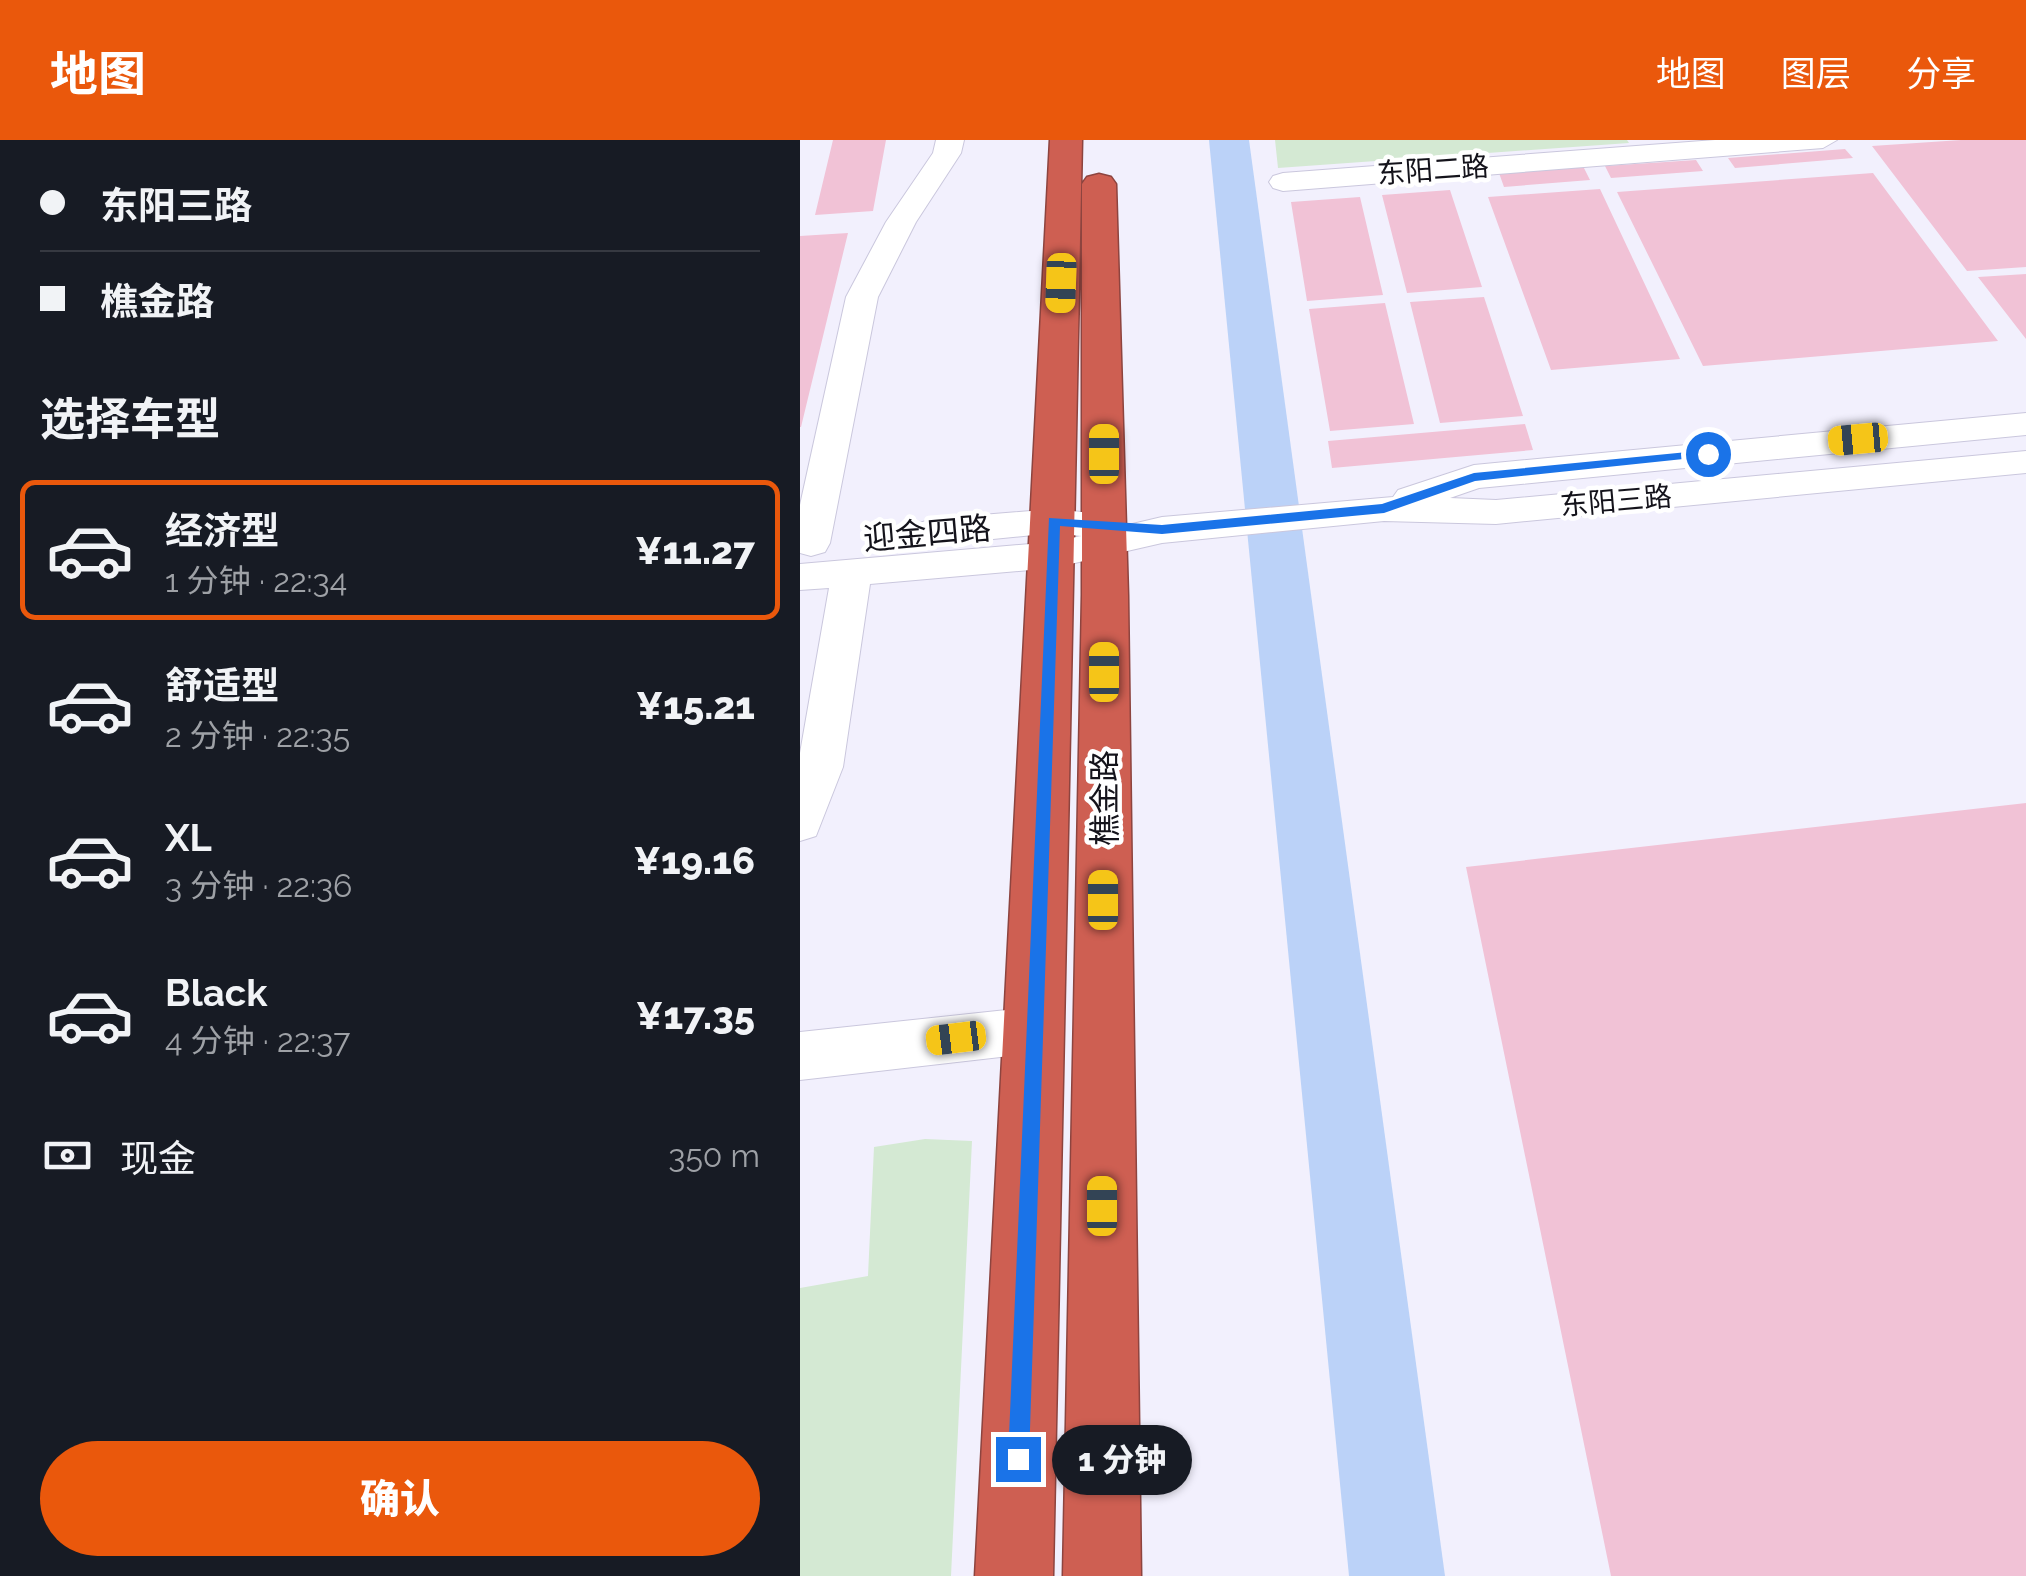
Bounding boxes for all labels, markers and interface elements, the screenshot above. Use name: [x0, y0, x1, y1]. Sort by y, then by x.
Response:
text: 地图: [50, 46, 146, 102]
text: 地图: [1656, 53, 1726, 94]
text: 图层: [1781, 53, 1851, 94]
text: 分享: [1906, 53, 1976, 94]
street label: 东阳二路: [1376, 150, 1490, 190]
text: 东阳三路: [100, 183, 252, 228]
car: [1045, 252, 1077, 314]
text: 樵金路: [100, 279, 214, 324]
text: 选择车型: [40, 393, 220, 446]
car: [1827, 421, 1889, 457]
car: [1089, 424, 1119, 484]
route start: [1686, 432, 1731, 477]
street label: 东阳三路: [1559, 480, 1673, 522]
icon: car: [45, 505, 135, 595]
text: 经济型: [165, 508, 279, 553]
street label: 迎金四路: [862, 509, 992, 557]
text: ¥11.27: [635, 528, 755, 573]
text: 1 分钟 · 22:34: [165, 562, 347, 599]
car: [1089, 642, 1119, 702]
icon: car: [45, 660, 135, 750]
text: 舒适型: [165, 663, 279, 708]
text: ¥15.21: [636, 683, 755, 728]
text: 2 分钟 · 22:35: [165, 717, 350, 754]
street label: 樵金路: [1086, 750, 1123, 846]
icon: car: [45, 815, 135, 905]
text: XL: [165, 815, 212, 860]
text: ¥19.16: [633, 838, 755, 883]
text: 3 分钟 · 22:36: [165, 867, 352, 904]
car: [1088, 870, 1118, 930]
icon: car: [45, 970, 135, 1060]
text: Black: [165, 970, 267, 1015]
text: ¥17.35: [636, 993, 755, 1038]
car: [924, 1019, 988, 1057]
text: 4 分钟 · 22:37: [165, 1022, 350, 1059]
icon: cash: [40, 1128, 95, 1183]
text: 现金: [120, 1136, 196, 1181]
text: 350 m: [668, 1137, 760, 1174]
car: [1087, 1176, 1117, 1236]
callout: 1 分钟: [1053, 1424, 1193, 1494]
route end: [996, 1437, 1041, 1482]
button: 确认: [40, 1441, 760, 1556]
text: 1 分钟: [1078, 1441, 1166, 1478]

